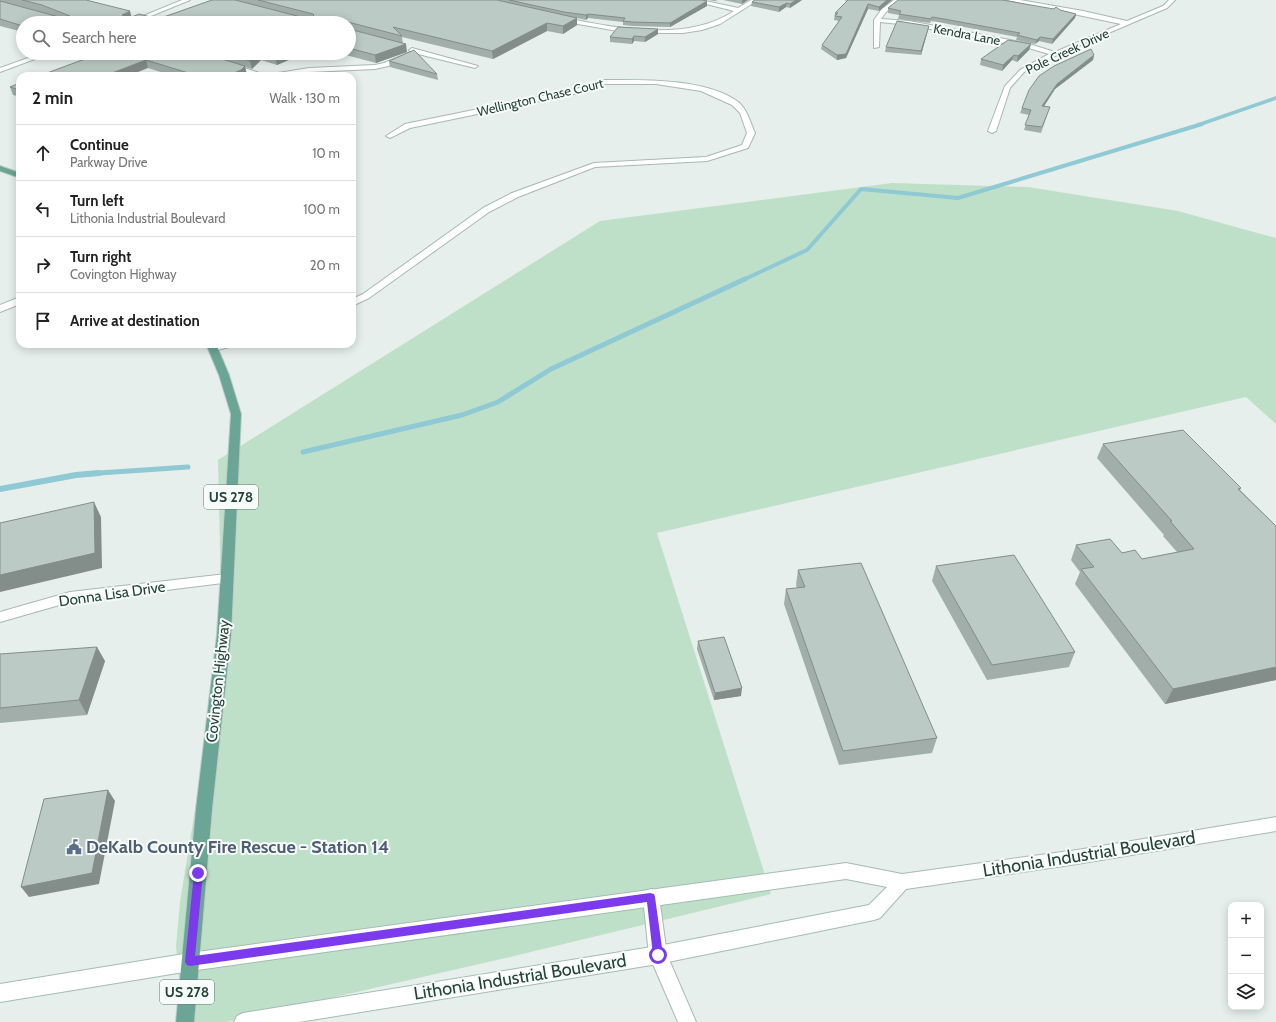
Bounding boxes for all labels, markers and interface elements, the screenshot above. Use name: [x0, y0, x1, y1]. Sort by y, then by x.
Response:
search box: [16, 16, 356, 60]
street label: Kendra Lane: [932, 20, 1002, 48]
street label: Pole Creek Drive: [1023, 25, 1112, 77]
icon: search: [30, 27, 52, 49]
text: Search here: [62, 29, 137, 47]
street label: Wellington Chase Court: [475, 75, 605, 119]
text: 2 min: [32, 88, 73, 108]
text: Walk · 130 m: [269, 90, 340, 106]
text: Continue: [70, 136, 129, 154]
icon: ahead: [32, 142, 54, 164]
text: 10 m: [312, 145, 340, 161]
text: Parkway Drive: [70, 154, 147, 170]
text: Turn left: [70, 192, 124, 210]
icon: left: [32, 198, 54, 220]
text: 100 m: [303, 201, 340, 217]
text: Lithonia Industrial Boulevard: [70, 210, 225, 226]
text: Turn right: [70, 248, 131, 266]
icon: right: [32, 254, 54, 276]
text: 20 m: [310, 257, 340, 273]
text: Covington Highway: [70, 266, 177, 282]
icon: arrive: [32, 310, 54, 332]
text: Arrive at destination: [70, 312, 200, 330]
road number: US 278: [204, 485, 258, 509]
street label: Donna Lisa Drive: [57, 578, 167, 610]
street label: Covington Highway: [203, 618, 233, 743]
street label: Lithonia Industrial Boulevard: [981, 826, 1197, 882]
place label: DeKalb County Fire Rescue - Station 14: [86, 836, 389, 858]
public building icon: DeKalb County Fire Rescue - Station 14: [65, 838, 83, 856]
route end: [189, 864, 207, 882]
map controls: [1228, 902, 1264, 1010]
button: +: [1228, 902, 1264, 938]
button: −: [1228, 938, 1264, 974]
route start: [649, 946, 667, 964]
street label: Lithonia Industrial Boulevard: [412, 949, 628, 1005]
button: layers: [1228, 974, 1264, 1010]
road number: US 278: [160, 980, 214, 1004]

